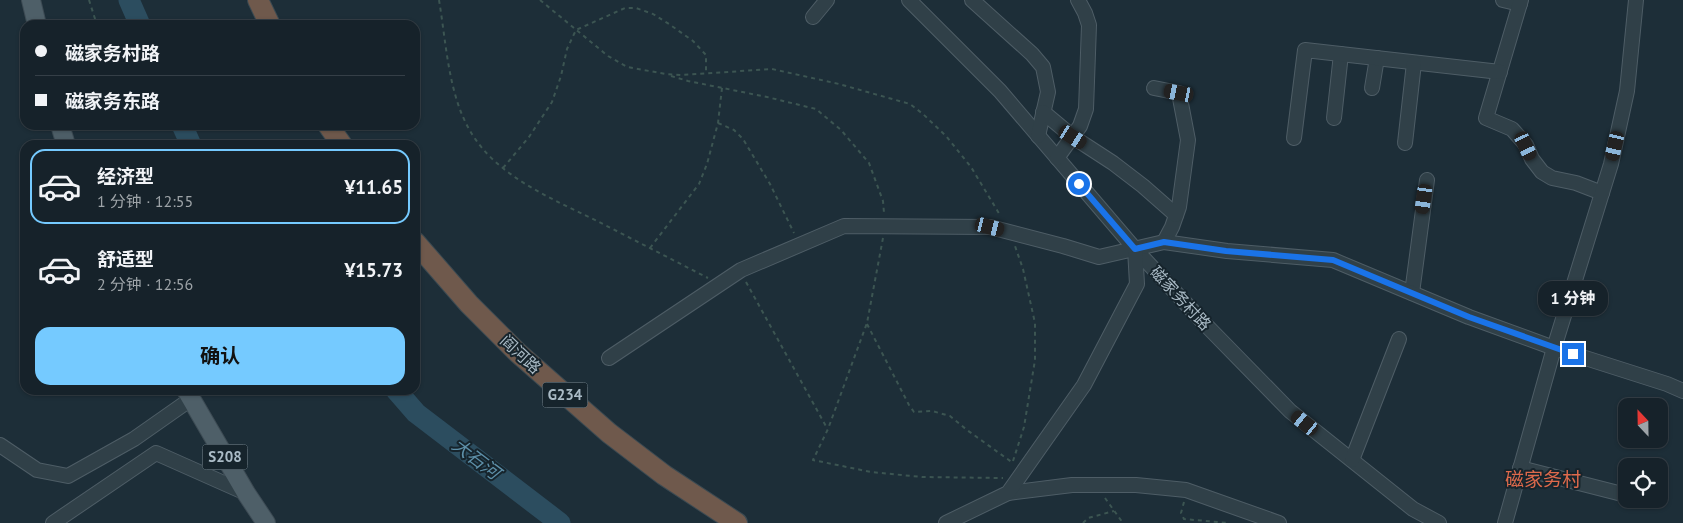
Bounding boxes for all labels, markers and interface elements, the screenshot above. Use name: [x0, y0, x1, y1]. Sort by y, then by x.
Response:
text: 磁家务村路: [65, 41, 160, 65]
car: [1162, 83, 1195, 103]
text: 磁家务东路: [65, 89, 160, 113]
car: [1056, 123, 1089, 151]
car: [1512, 129, 1539, 163]
car: [1604, 130, 1625, 162]
icon: car: [37, 164, 82, 209]
text: 经济型: [97, 164, 154, 188]
route start: [1068, 173, 1090, 195]
text: ¥11.65: [344, 175, 403, 199]
car: [1414, 183, 1433, 215]
text: 1 分钟 · 12:55: [97, 191, 193, 211]
car: [973, 216, 1006, 238]
icon: car: [37, 247, 82, 292]
text: 舒适型: [97, 247, 154, 271]
text: ¥15.73: [344, 258, 403, 282]
street label: 磁家务村路: [1146, 262, 1216, 334]
text: 2 分钟 · 12:56: [97, 274, 193, 294]
callout: 1 分钟: [1538, 282, 1608, 316]
text: 1 分钟: [1550, 288, 1596, 308]
button: 确认: [35, 327, 405, 385]
street label: 阎河路: [497, 330, 545, 378]
route end: [1562, 343, 1584, 365]
road number: G234: [542, 382, 588, 408]
north arrow: [1618, 398, 1668, 448]
map controls: [1618, 398, 1668, 508]
car: [1288, 408, 1321, 438]
water label: 大石河: [448, 433, 507, 486]
road number: S208: [202, 444, 248, 470]
button: locate: [1618, 458, 1668, 508]
district label: 磁家务村: [1505, 467, 1581, 491]

